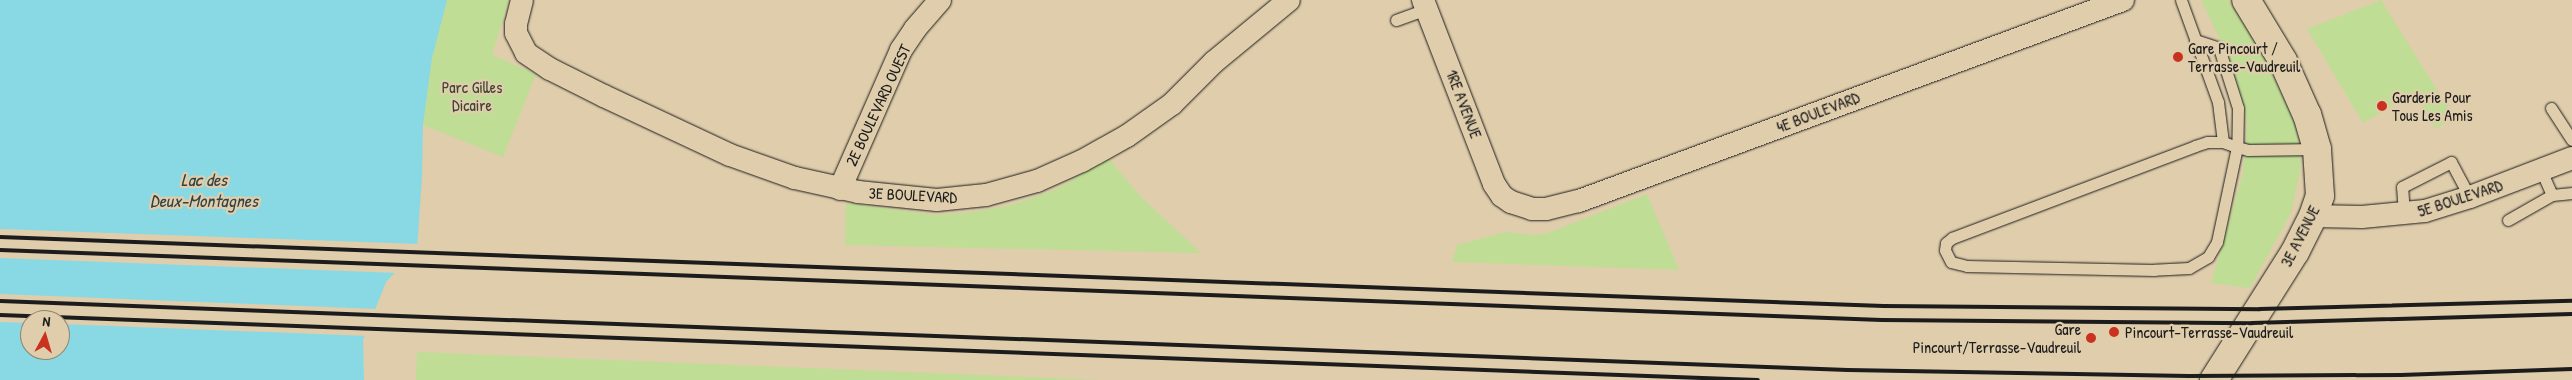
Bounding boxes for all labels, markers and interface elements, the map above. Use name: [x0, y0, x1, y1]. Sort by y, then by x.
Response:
place label: Gare Pincourt / Terrasse-Vaudreuil: [2188, 38, 2300, 76]
street label: 2E BOULEVARD OUEST: [841, 41, 915, 169]
marker: Gare Pincourt / Terrasse-Vaudreuil: [2172, 51, 2184, 63]
street label: 1RE AVENUE: [1442, 67, 1486, 141]
park label: Parc Gilles Dicaire: [442, 77, 502, 115]
street label: 4E BOULEVARD: [1774, 87, 1862, 137]
place label: Garderie Pour Tous Les Amis: [2392, 87, 2473, 125]
marker: Garderie Pour Tous Les Amis: [2376, 100, 2388, 112]
water label: Lac des Deux-Montagnes: [150, 170, 258, 212]
street label: 5E BOULEVARD: [2415, 175, 2505, 221]
street label: 3E BOULEVARD: [868, 183, 958, 207]
street label: 3E AVENUE: [2276, 202, 2324, 270]
north arrow: [20, 310, 70, 360]
text: N: [42, 311, 51, 330]
place label: Gare Pincourt/Terrasse-Vaudreuil: [1913, 319, 2081, 357]
place label: Pincourt–Terrasse-Vaudreuil: [2125, 322, 2293, 342]
marker: Pincourt–Terrasse-Vaudreuil: [2107, 325, 2121, 339]
marker: Gare Pincourt/Terrasse-Vaudreuil: [2085, 332, 2097, 344]

